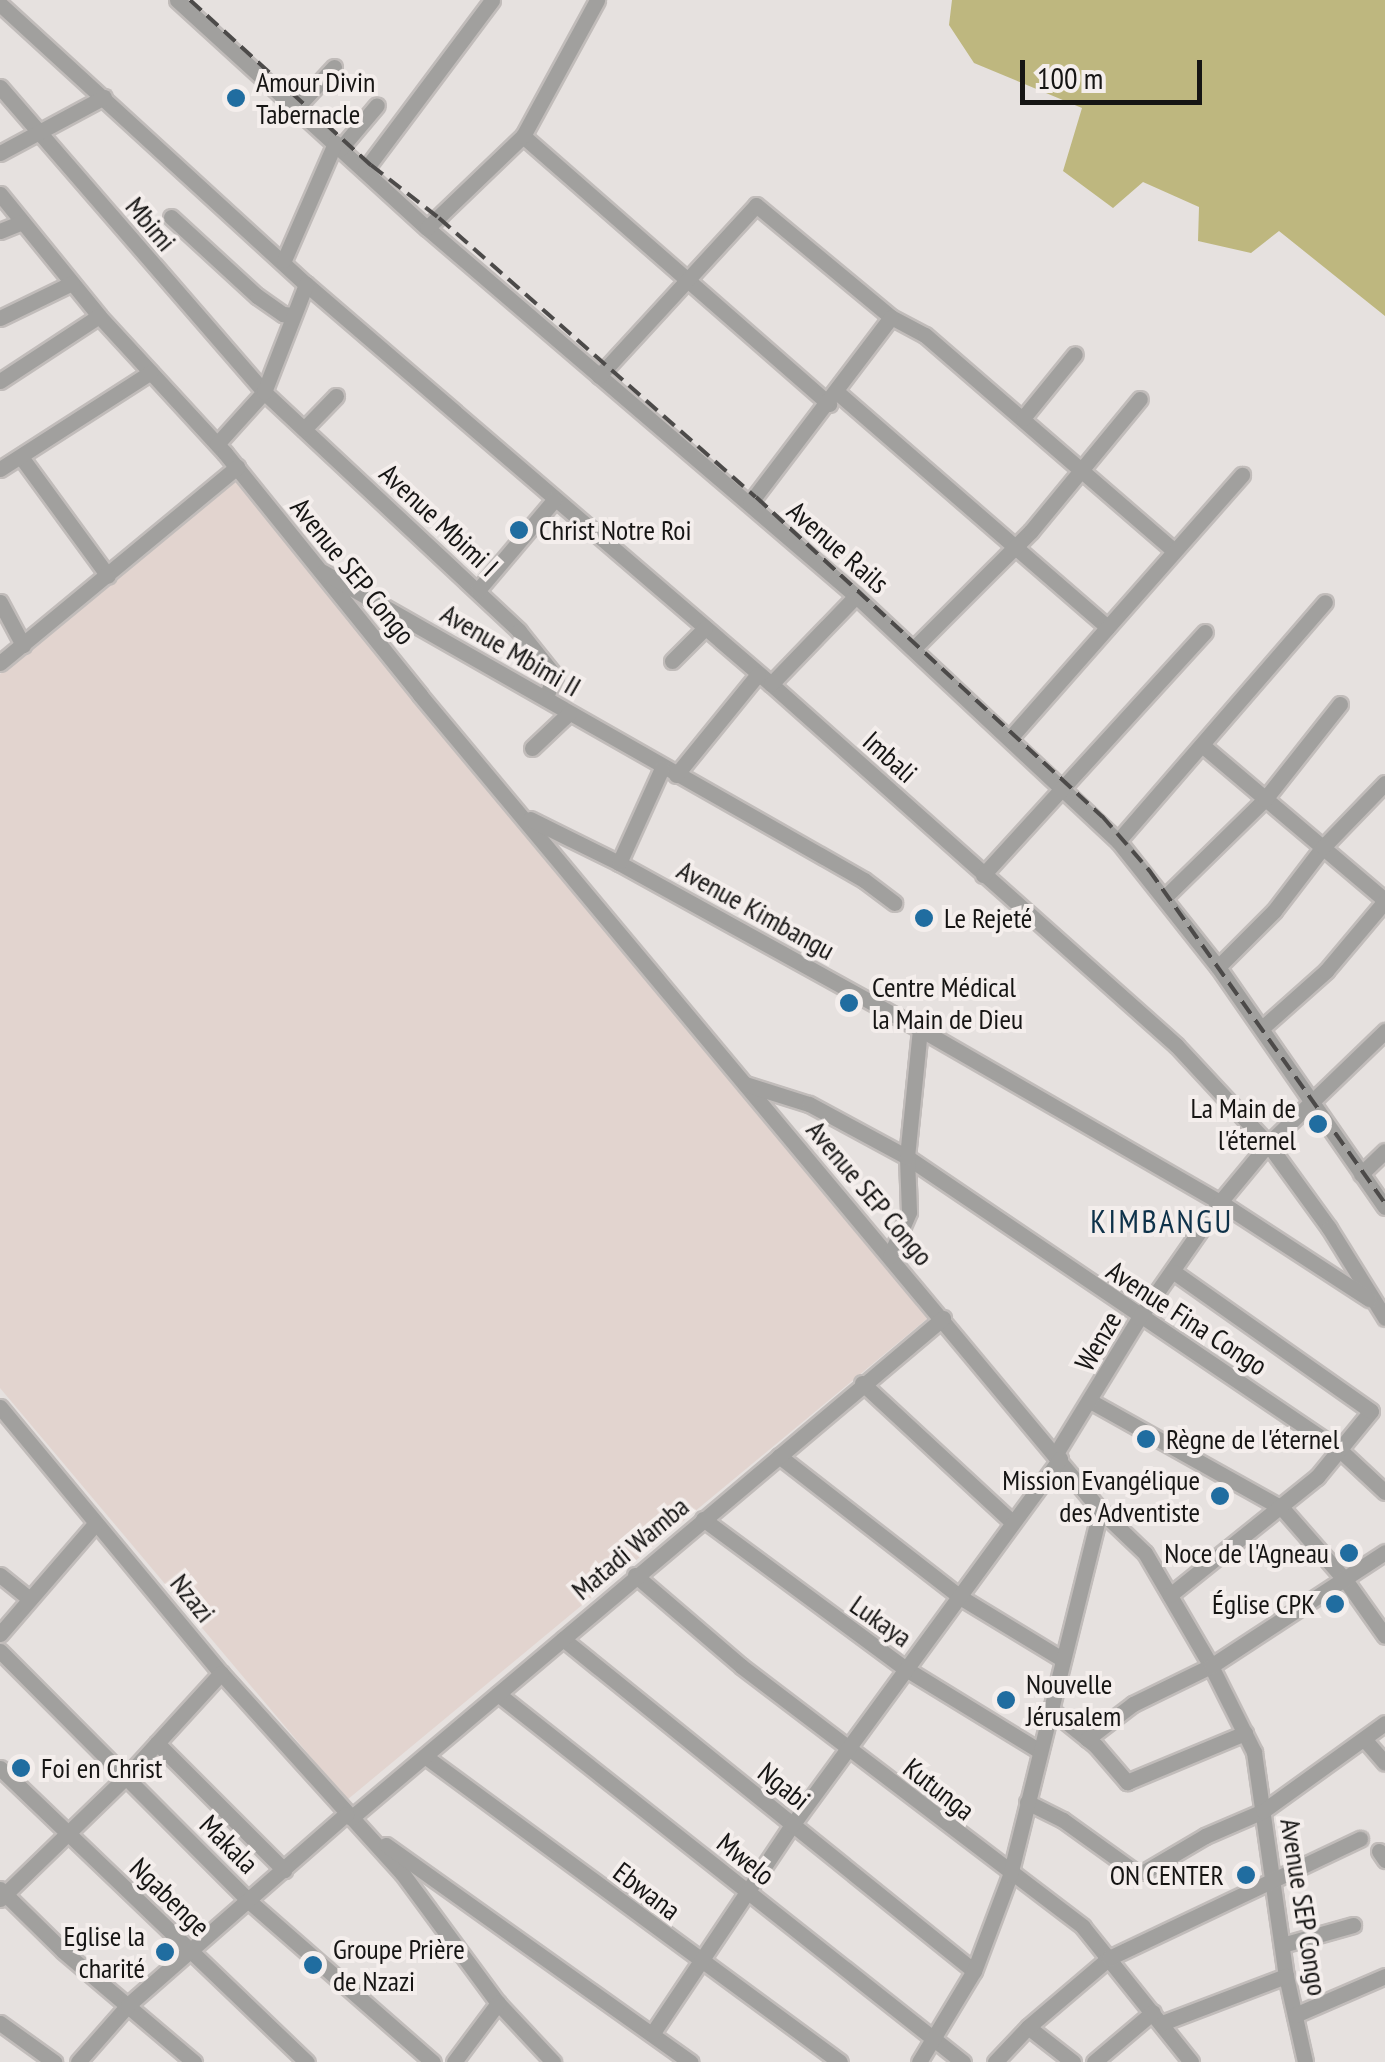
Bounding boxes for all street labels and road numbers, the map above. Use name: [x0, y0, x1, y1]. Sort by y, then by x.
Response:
street label: Mbimi: [119, 190, 183, 258]
street label: Avenue Mbimi I: [373, 457, 505, 583]
street label: Avenue SEP Congo: [283, 491, 423, 651]
street label: Avenue Rails: [780, 494, 896, 600]
street label: Avenue Mbimi II: [435, 596, 587, 704]
street label: Imbali: [856, 724, 924, 790]
street label: Avenue Kimbangu: [671, 853, 841, 967]
street label: Avenue SEP Congo: [799, 1113, 941, 1273]
street label: Avenue Fina Congo: [1101, 1254, 1273, 1382]
street label: Wenze: [1068, 1305, 1128, 1377]
street label: Matadi Wamba: [565, 1489, 695, 1607]
street label: Nzazi: [163, 1567, 223, 1629]
street label: Lukaya: [844, 1588, 918, 1654]
street label: Kutunga: [897, 1751, 981, 1827]
street label: Ngabi: [751, 1755, 817, 1817]
street label: Makala: [193, 1808, 265, 1880]
street label: Avenue SEP Congo: [1273, 1816, 1335, 1998]
street label: Mwelo: [710, 1826, 782, 1892]
street label: Ngabenge: [123, 1851, 217, 1943]
street label: Ebwana: [607, 1855, 687, 1927]

